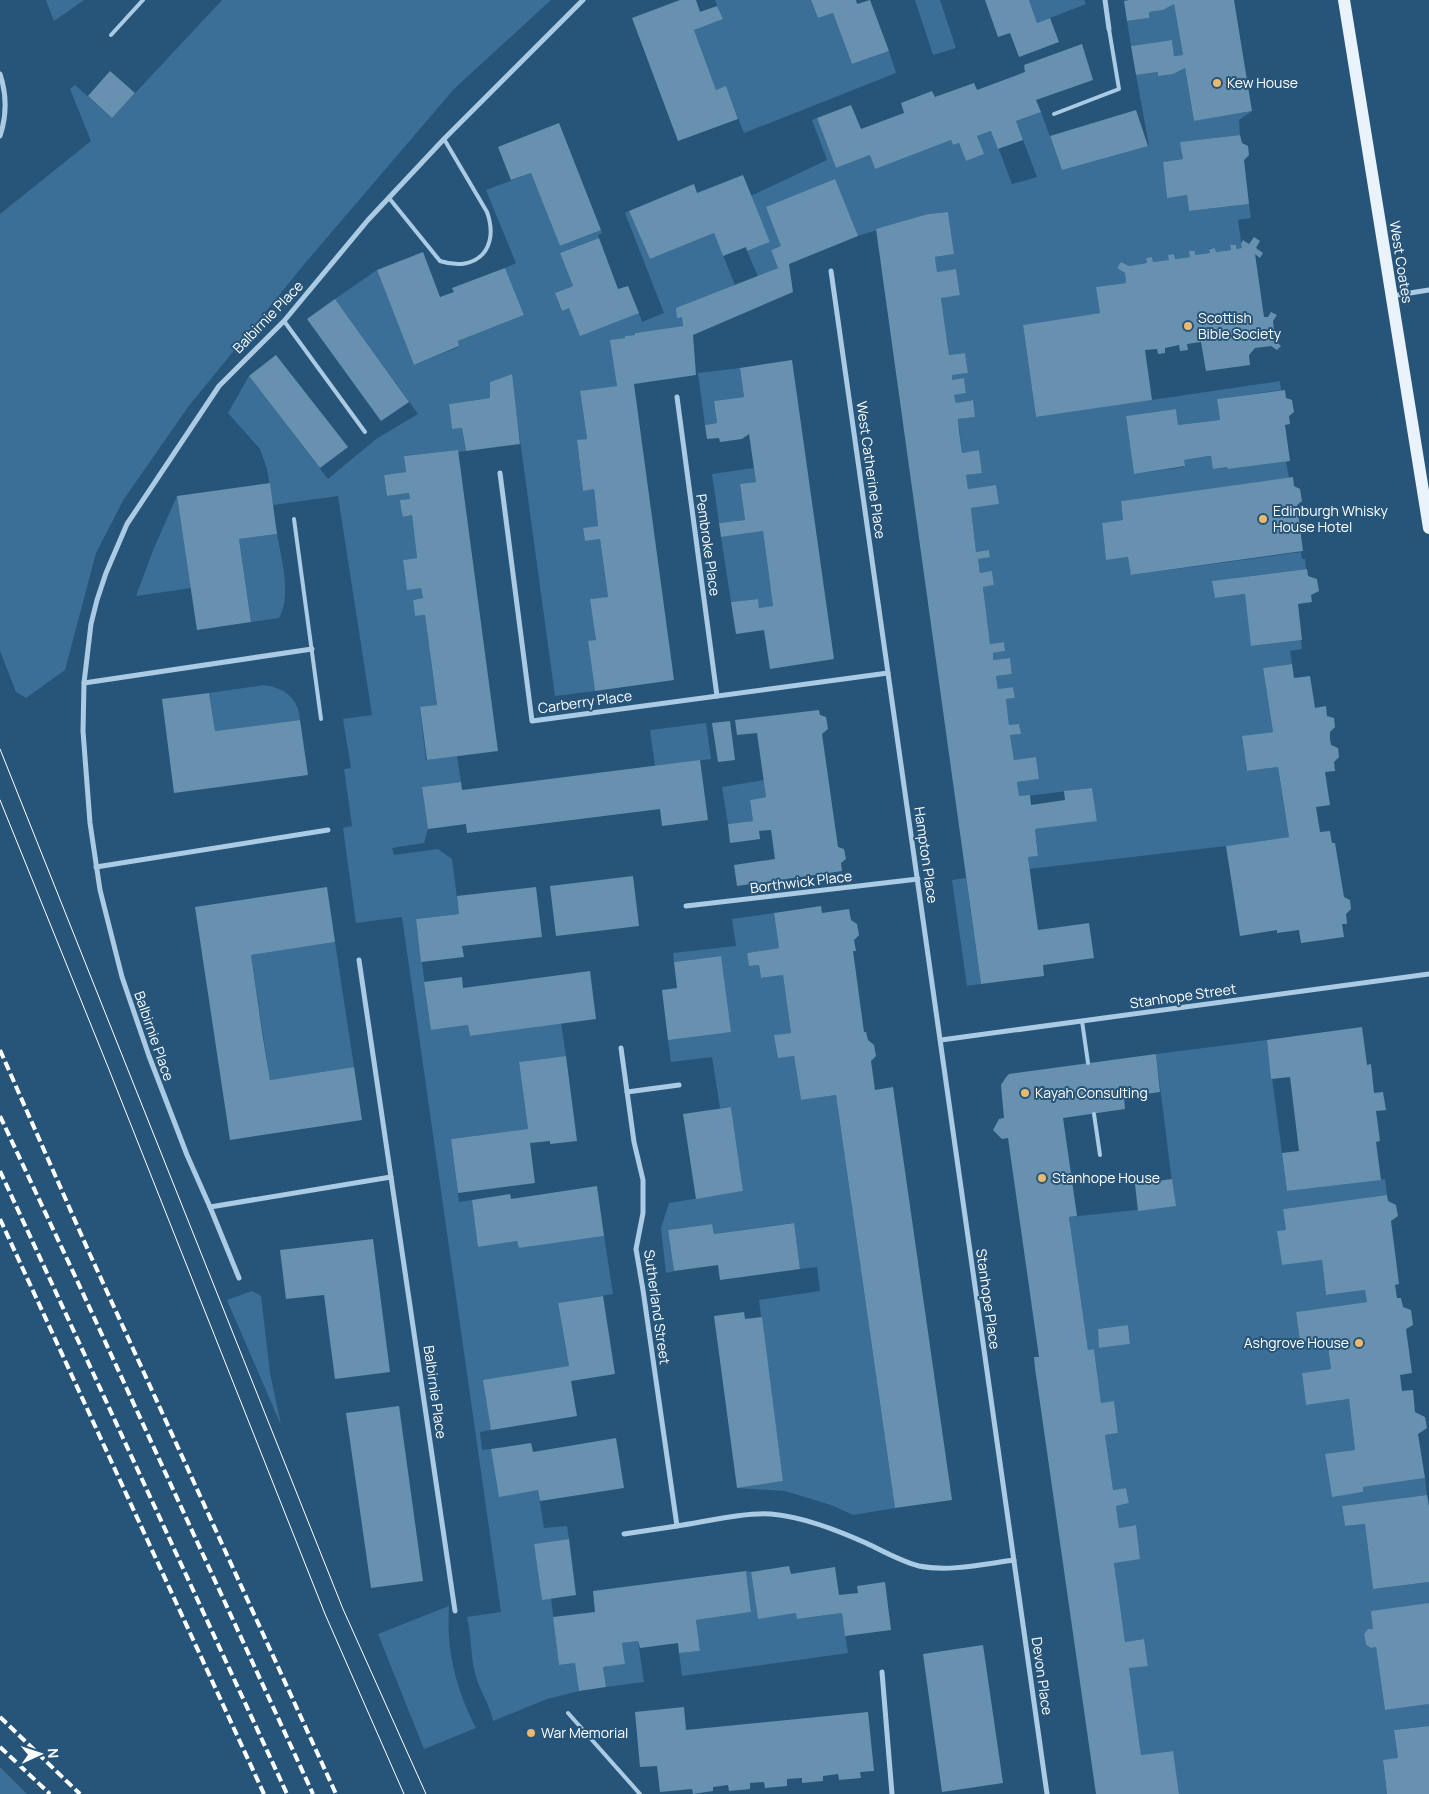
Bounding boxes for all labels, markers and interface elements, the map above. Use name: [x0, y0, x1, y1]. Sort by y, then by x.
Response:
place label: Kew House: [1227, 73, 1298, 92]
marker: Kew House: [1211, 77, 1223, 89]
street label: West Coates: [1386, 219, 1417, 304]
street label: Balbirnie Place: [228, 276, 307, 357]
place label: Scottish Bible Society: [1198, 308, 1282, 343]
marker: Scottish Bible Society: [1182, 320, 1194, 332]
street label: West Catherine Place: [852, 400, 891, 540]
street label: Pembroke Place: [692, 493, 725, 597]
place label: Edinburgh Whisky House Hotel: [1273, 501, 1389, 536]
marker: Edinburgh Whisky House Hotel: [1257, 513, 1269, 525]
street label: Carberry Place: [537, 686, 633, 718]
street label: Hampton Place: [910, 805, 943, 905]
street label: Borthwick Place: [749, 866, 853, 897]
street label: Stanhope Street: [1128, 979, 1238, 1012]
street label: Balbirnie Place: [130, 988, 179, 1083]
place label: Kayah Consulting: [1035, 1083, 1148, 1102]
marker: Kayah Consulting: [1019, 1087, 1031, 1099]
place label: Stanhope House: [1052, 1168, 1160, 1187]
marker: Stanhope House: [1036, 1172, 1048, 1184]
street label: Stanhope Place: [972, 1247, 1005, 1350]
street label: Sutherland Street: [640, 1248, 675, 1366]
place label: Ashgrove House: [1244, 1333, 1349, 1352]
marker: Ashgrove House: [1353, 1337, 1365, 1349]
street label: Balbirnie Place: [420, 1344, 451, 1440]
street label: Devon Place: [1028, 1636, 1057, 1716]
place label: War Memorial: [541, 1723, 628, 1742]
marker: War Memorial: [525, 1727, 537, 1739]
north arrow: [15, 1729, 65, 1779]
text: N: [44, 1748, 63, 1759]

